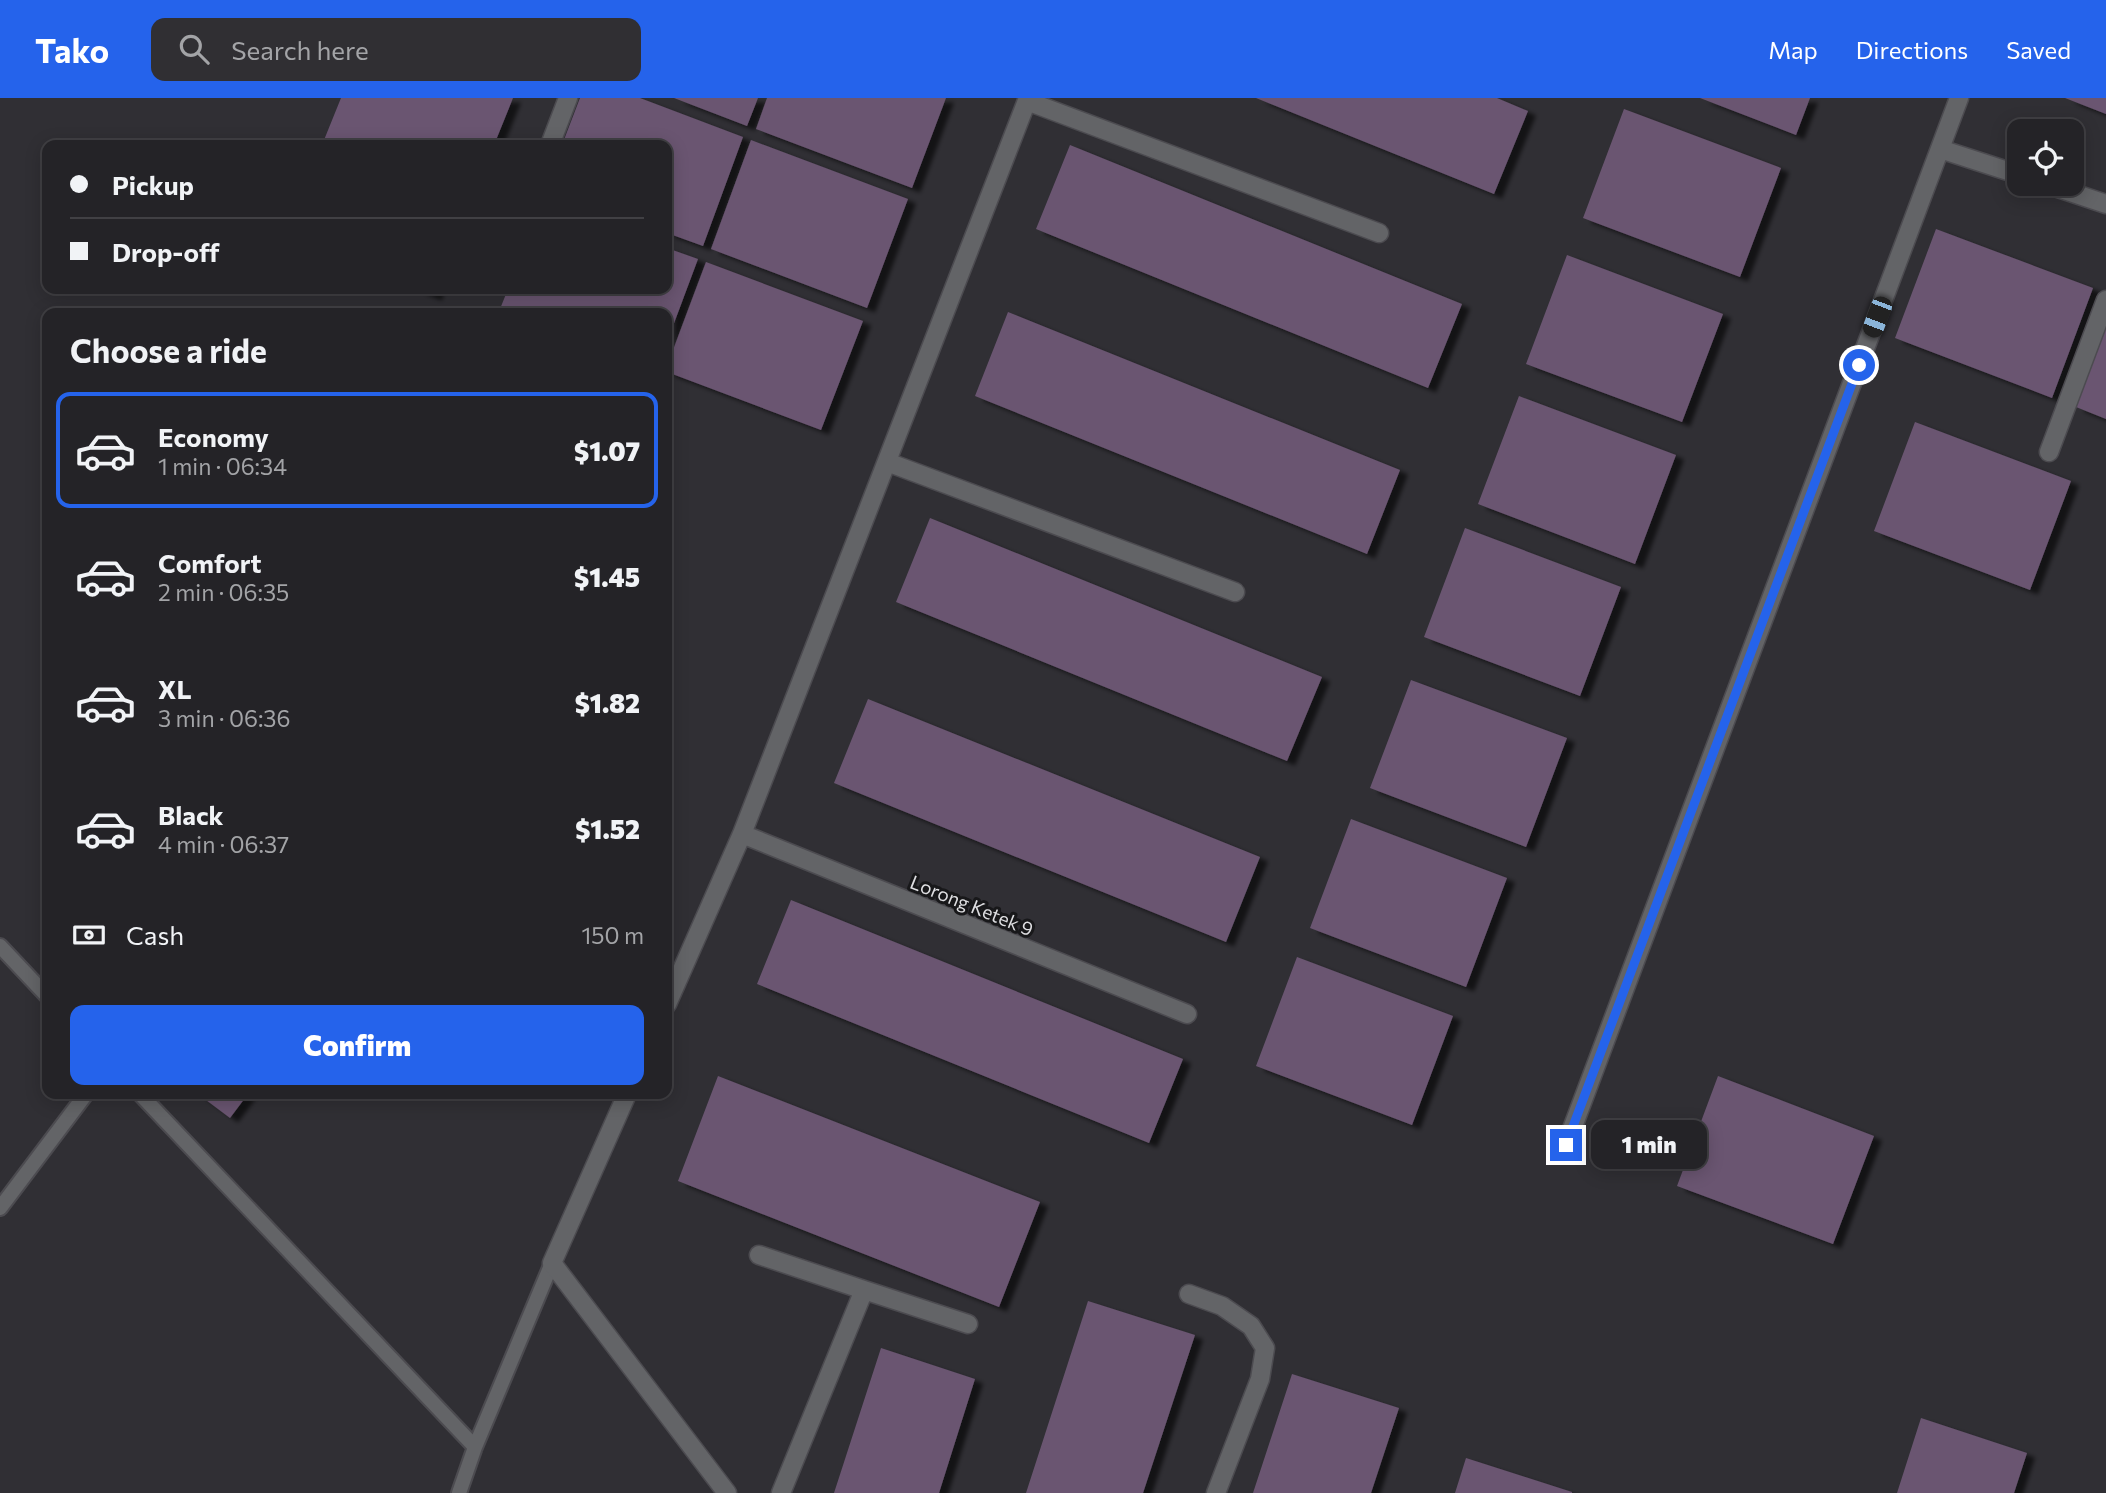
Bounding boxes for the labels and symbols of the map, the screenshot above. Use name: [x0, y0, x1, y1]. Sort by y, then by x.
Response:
car: [1860, 294, 1895, 340]
route start: [1843, 349, 1875, 381]
street label: Lorong Ketek 9: [907, 870, 1037, 940]
callout: 1 min: [1590, 1121, 1706, 1170]
route end: [1550, 1129, 1582, 1161]

